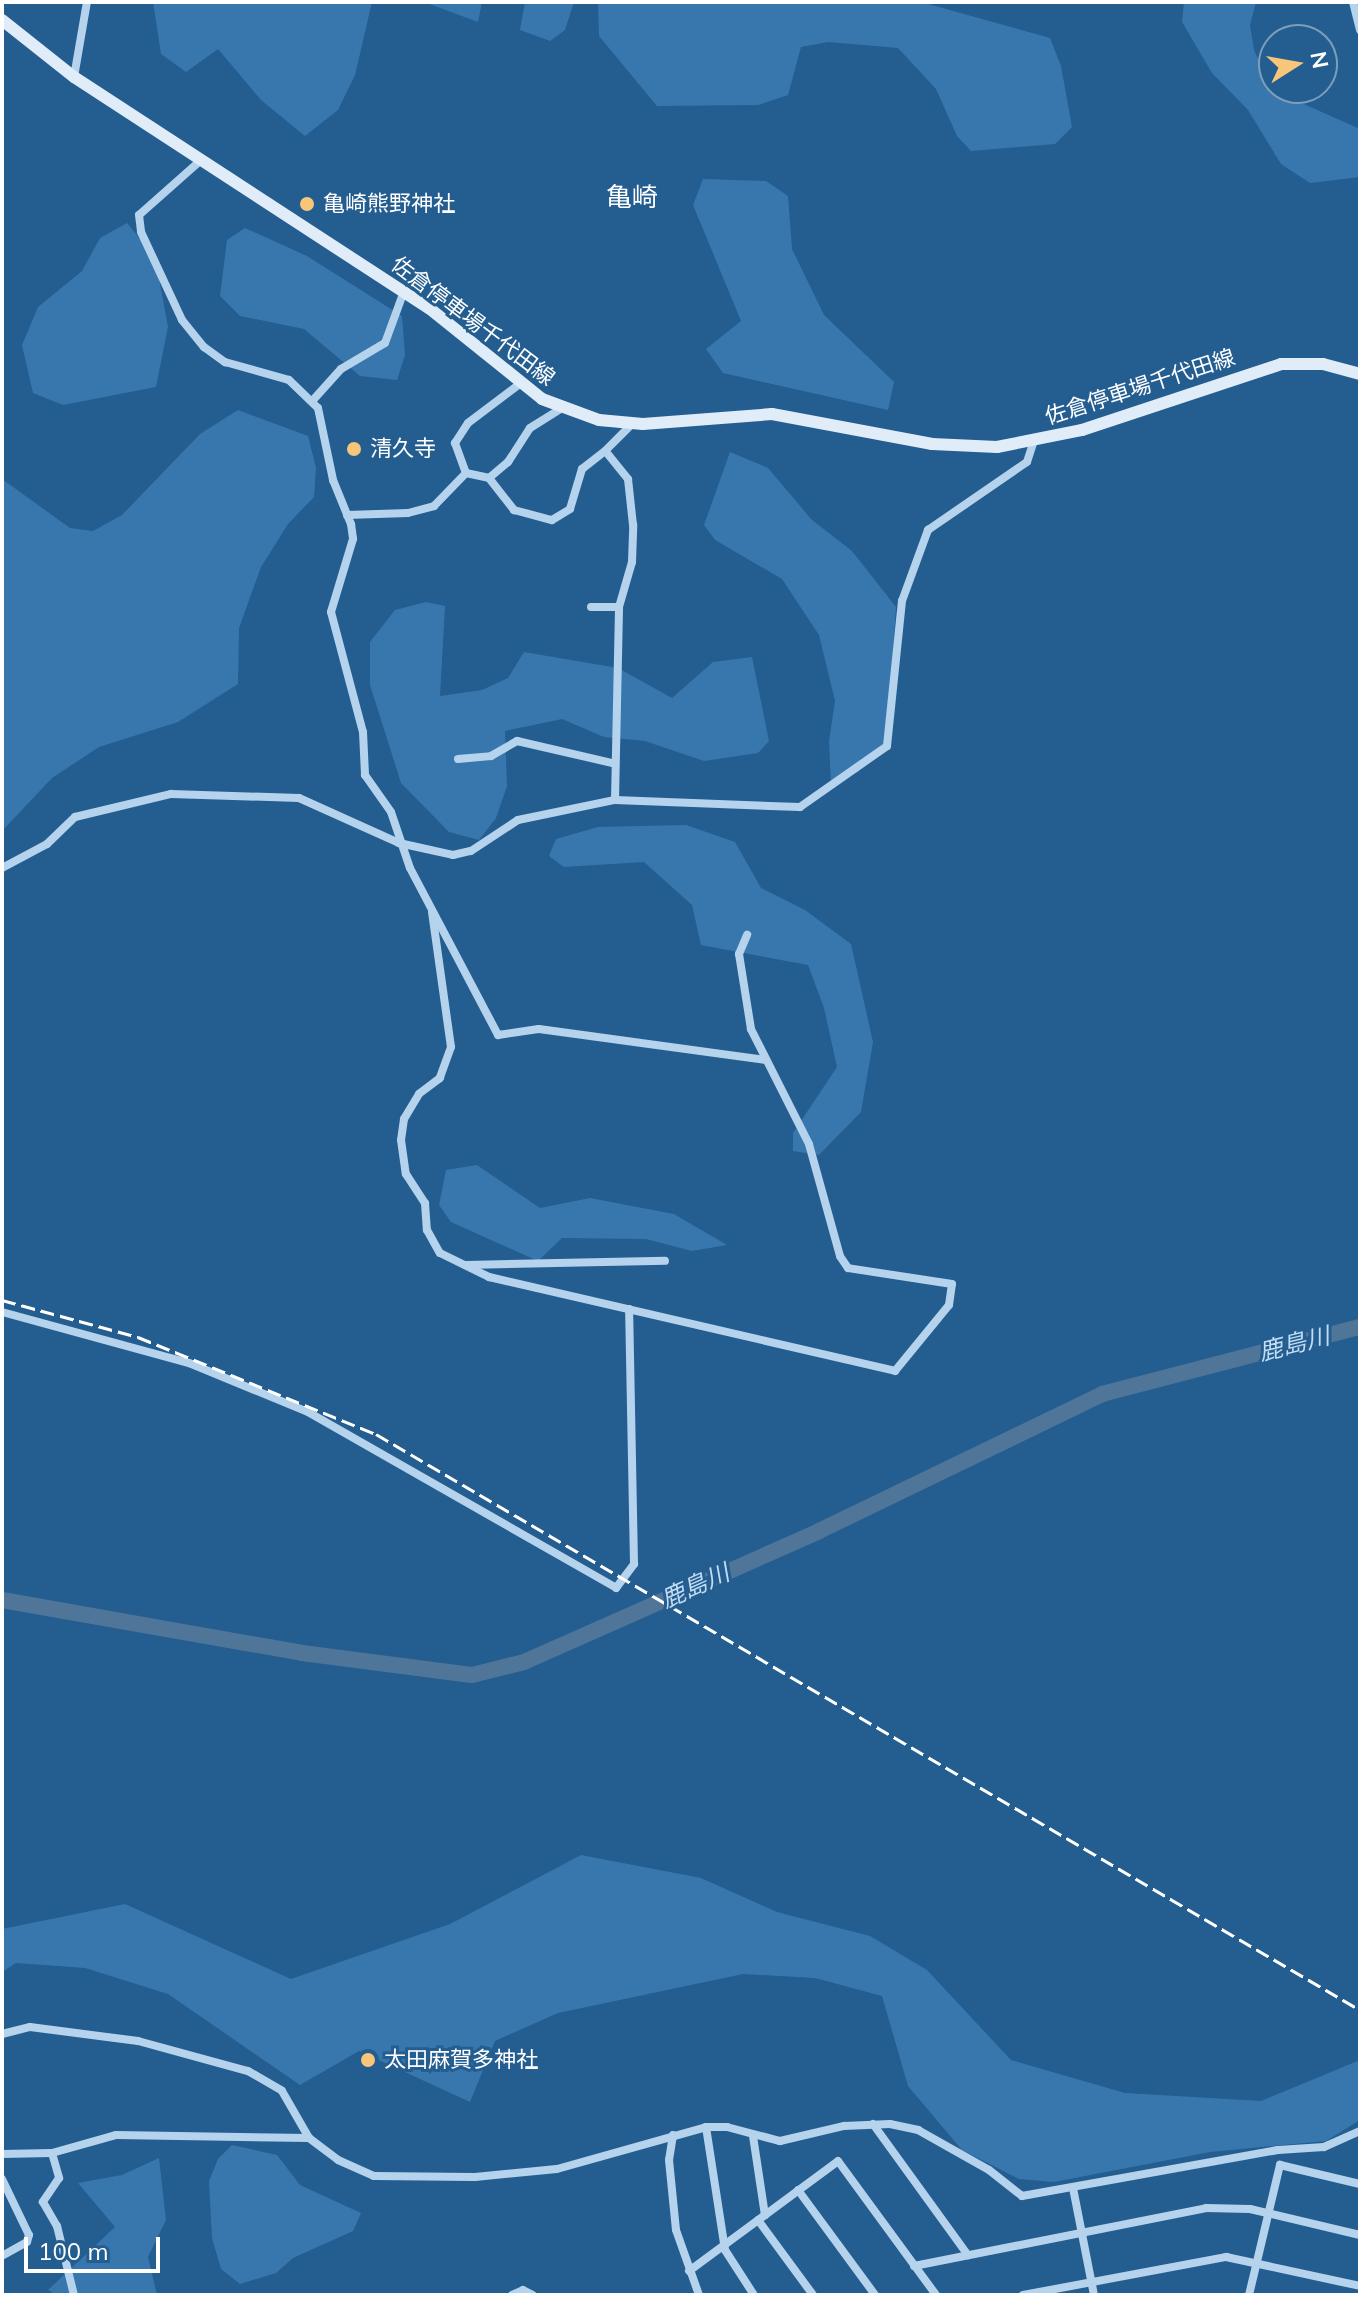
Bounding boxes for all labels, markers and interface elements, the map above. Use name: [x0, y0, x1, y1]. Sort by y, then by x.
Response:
north arrow: [1258, 24, 1338, 104]
text: N: [1304, 49, 1335, 71]
district label: 亀崎: [606, 181, 658, 213]
place label: 亀崎熊野神社: [323, 191, 455, 217]
marker: 亀崎熊野神社: [298, 195, 316, 213]
street label: 佐倉停車場千代田線: [386, 251, 560, 391]
street label: 佐倉停車場千代田線: [1042, 344, 1238, 430]
place label: 清久寺: [370, 436, 436, 462]
marker: 清久寺: [345, 440, 363, 458]
water label: 鹿島川: [1256, 1321, 1332, 1367]
water label: 鹿島川: [656, 1558, 734, 1614]
place label: 太田麻賀多神社: [384, 2047, 538, 2073]
marker: 太田麻賀多神社: [359, 2051, 377, 2069]
scale bar: [28, 2221, 164, 2271]
text: 100 m: [38, 2236, 109, 2266]

